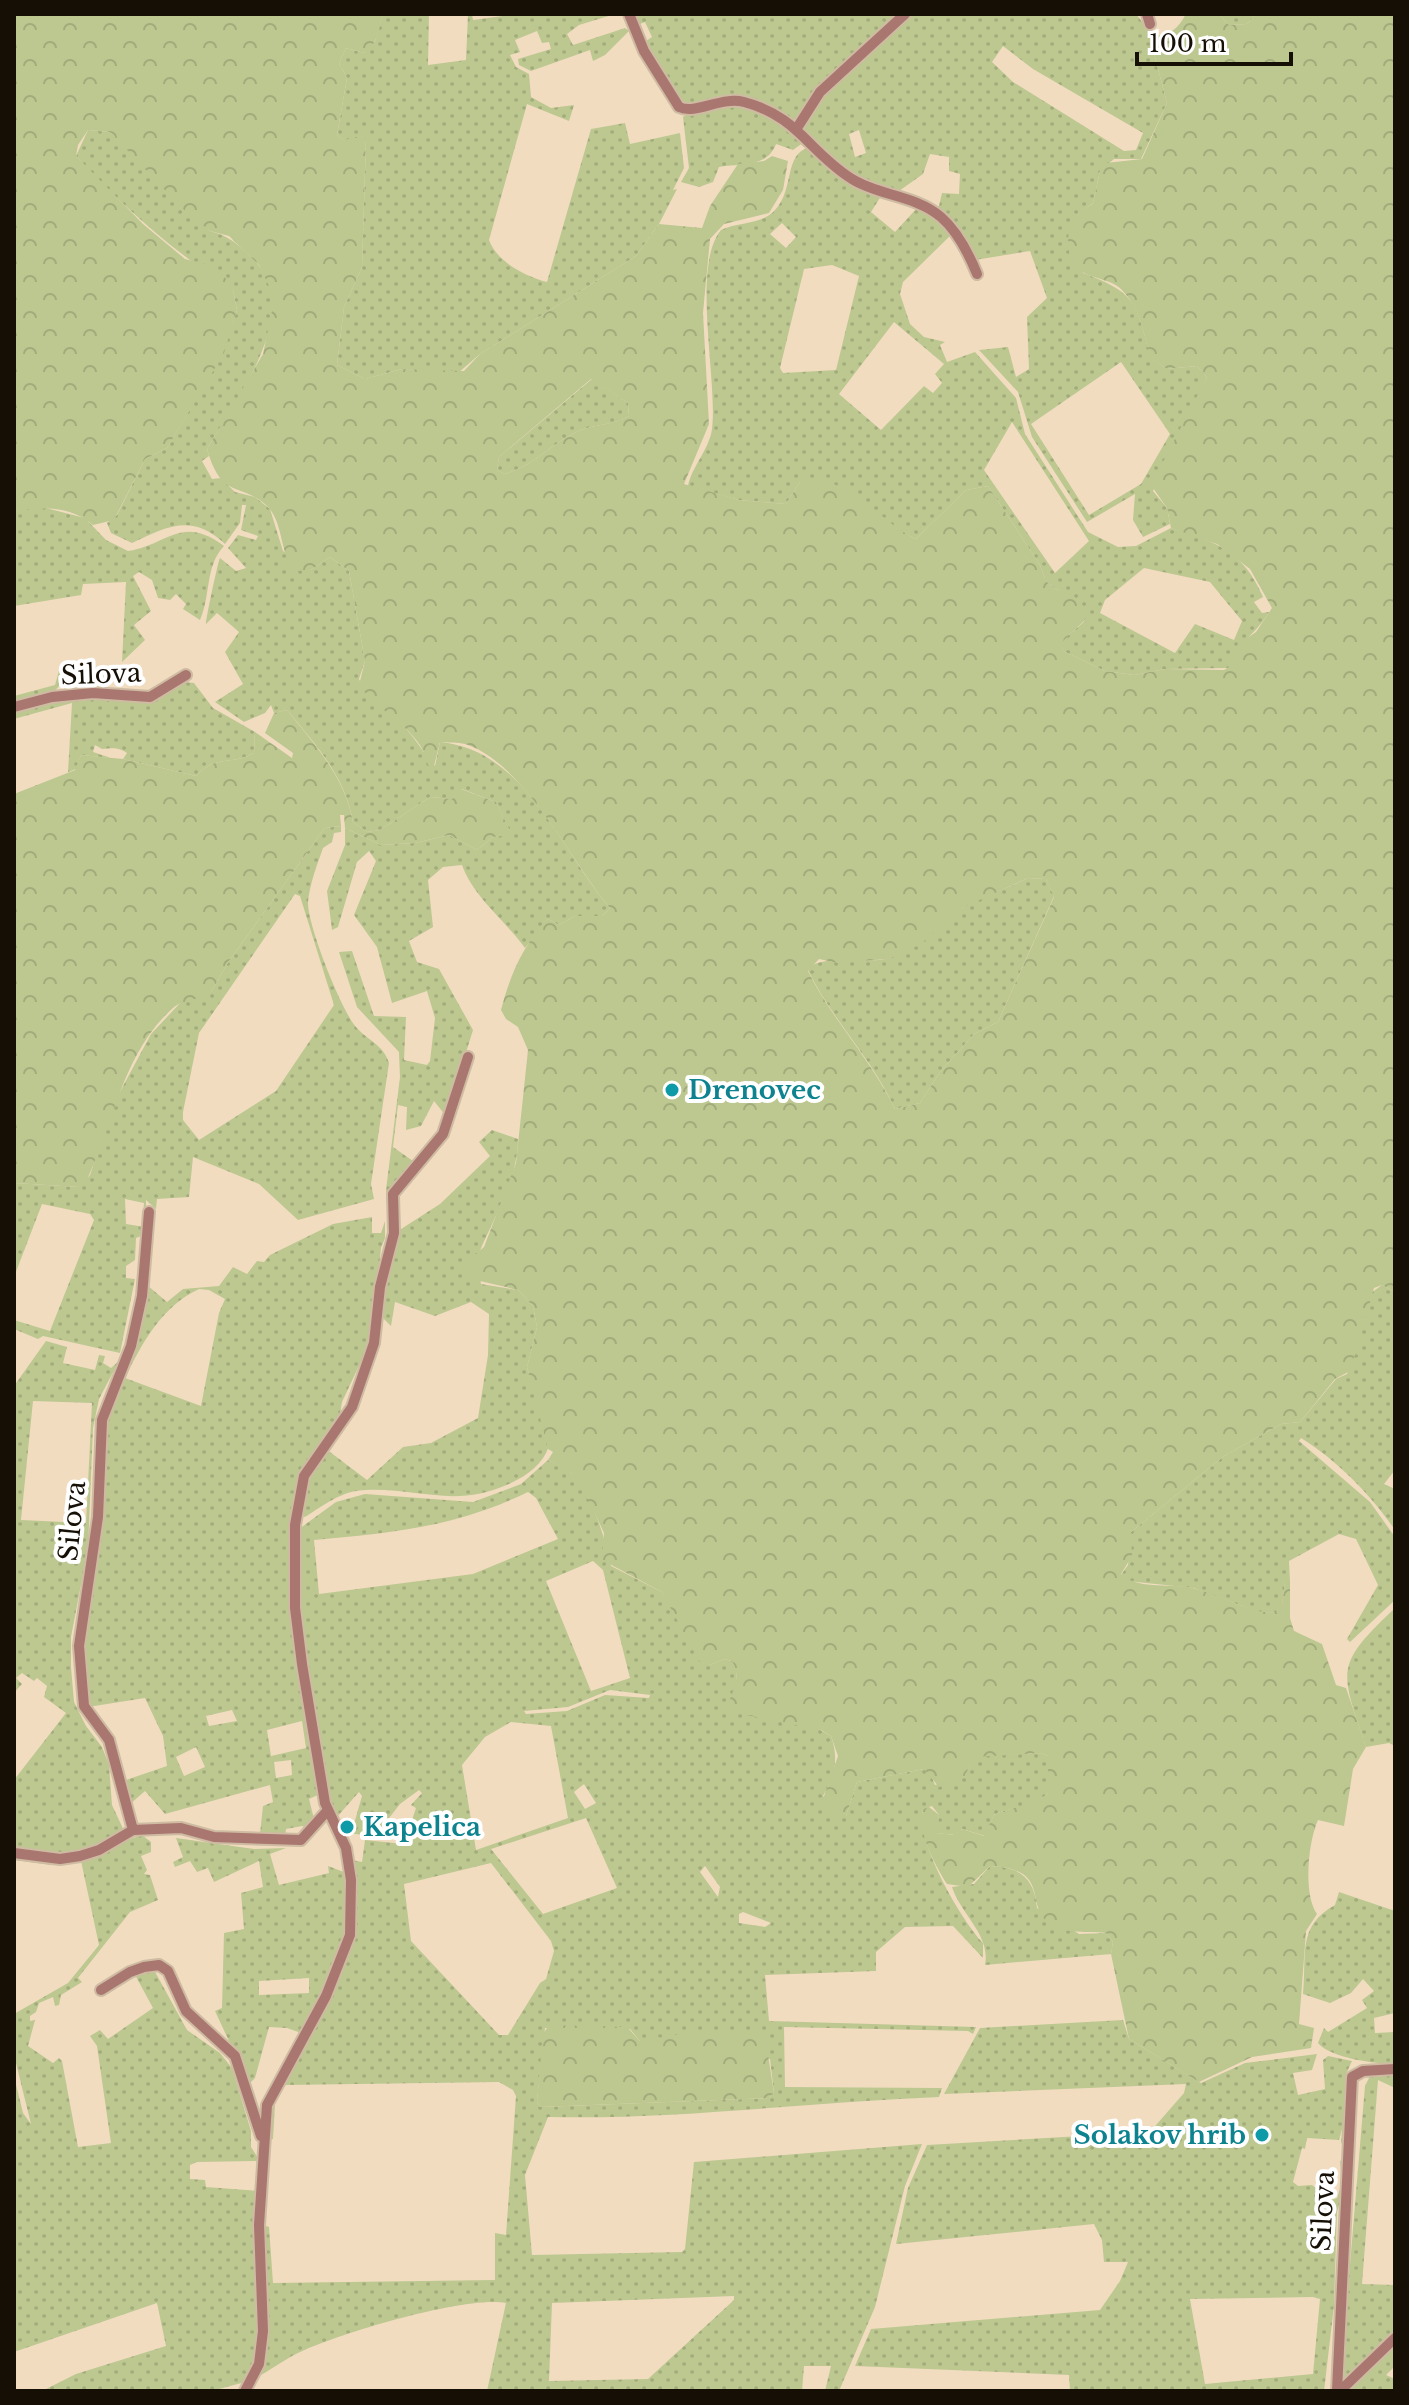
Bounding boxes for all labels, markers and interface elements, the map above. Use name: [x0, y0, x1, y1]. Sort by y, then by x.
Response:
scale bar: [1137, 16, 1291, 66]
text: 100 m: [1149, 29, 1227, 58]
street label: Silova: [60, 657, 142, 691]
place label: Drenovec: [688, 1074, 821, 1106]
marker: Drenovec: [663, 1081, 681, 1099]
street label: Silova: [52, 1479, 92, 1563]
place label: Kapelica: [363, 1811, 481, 1843]
marker: Kapelica: [338, 1818, 356, 1836]
place label: Solakov hrib: [1074, 2119, 1246, 2151]
marker: Solakov hrib: [1253, 2126, 1271, 2144]
street label: Silova: [1305, 2169, 1341, 2252]

